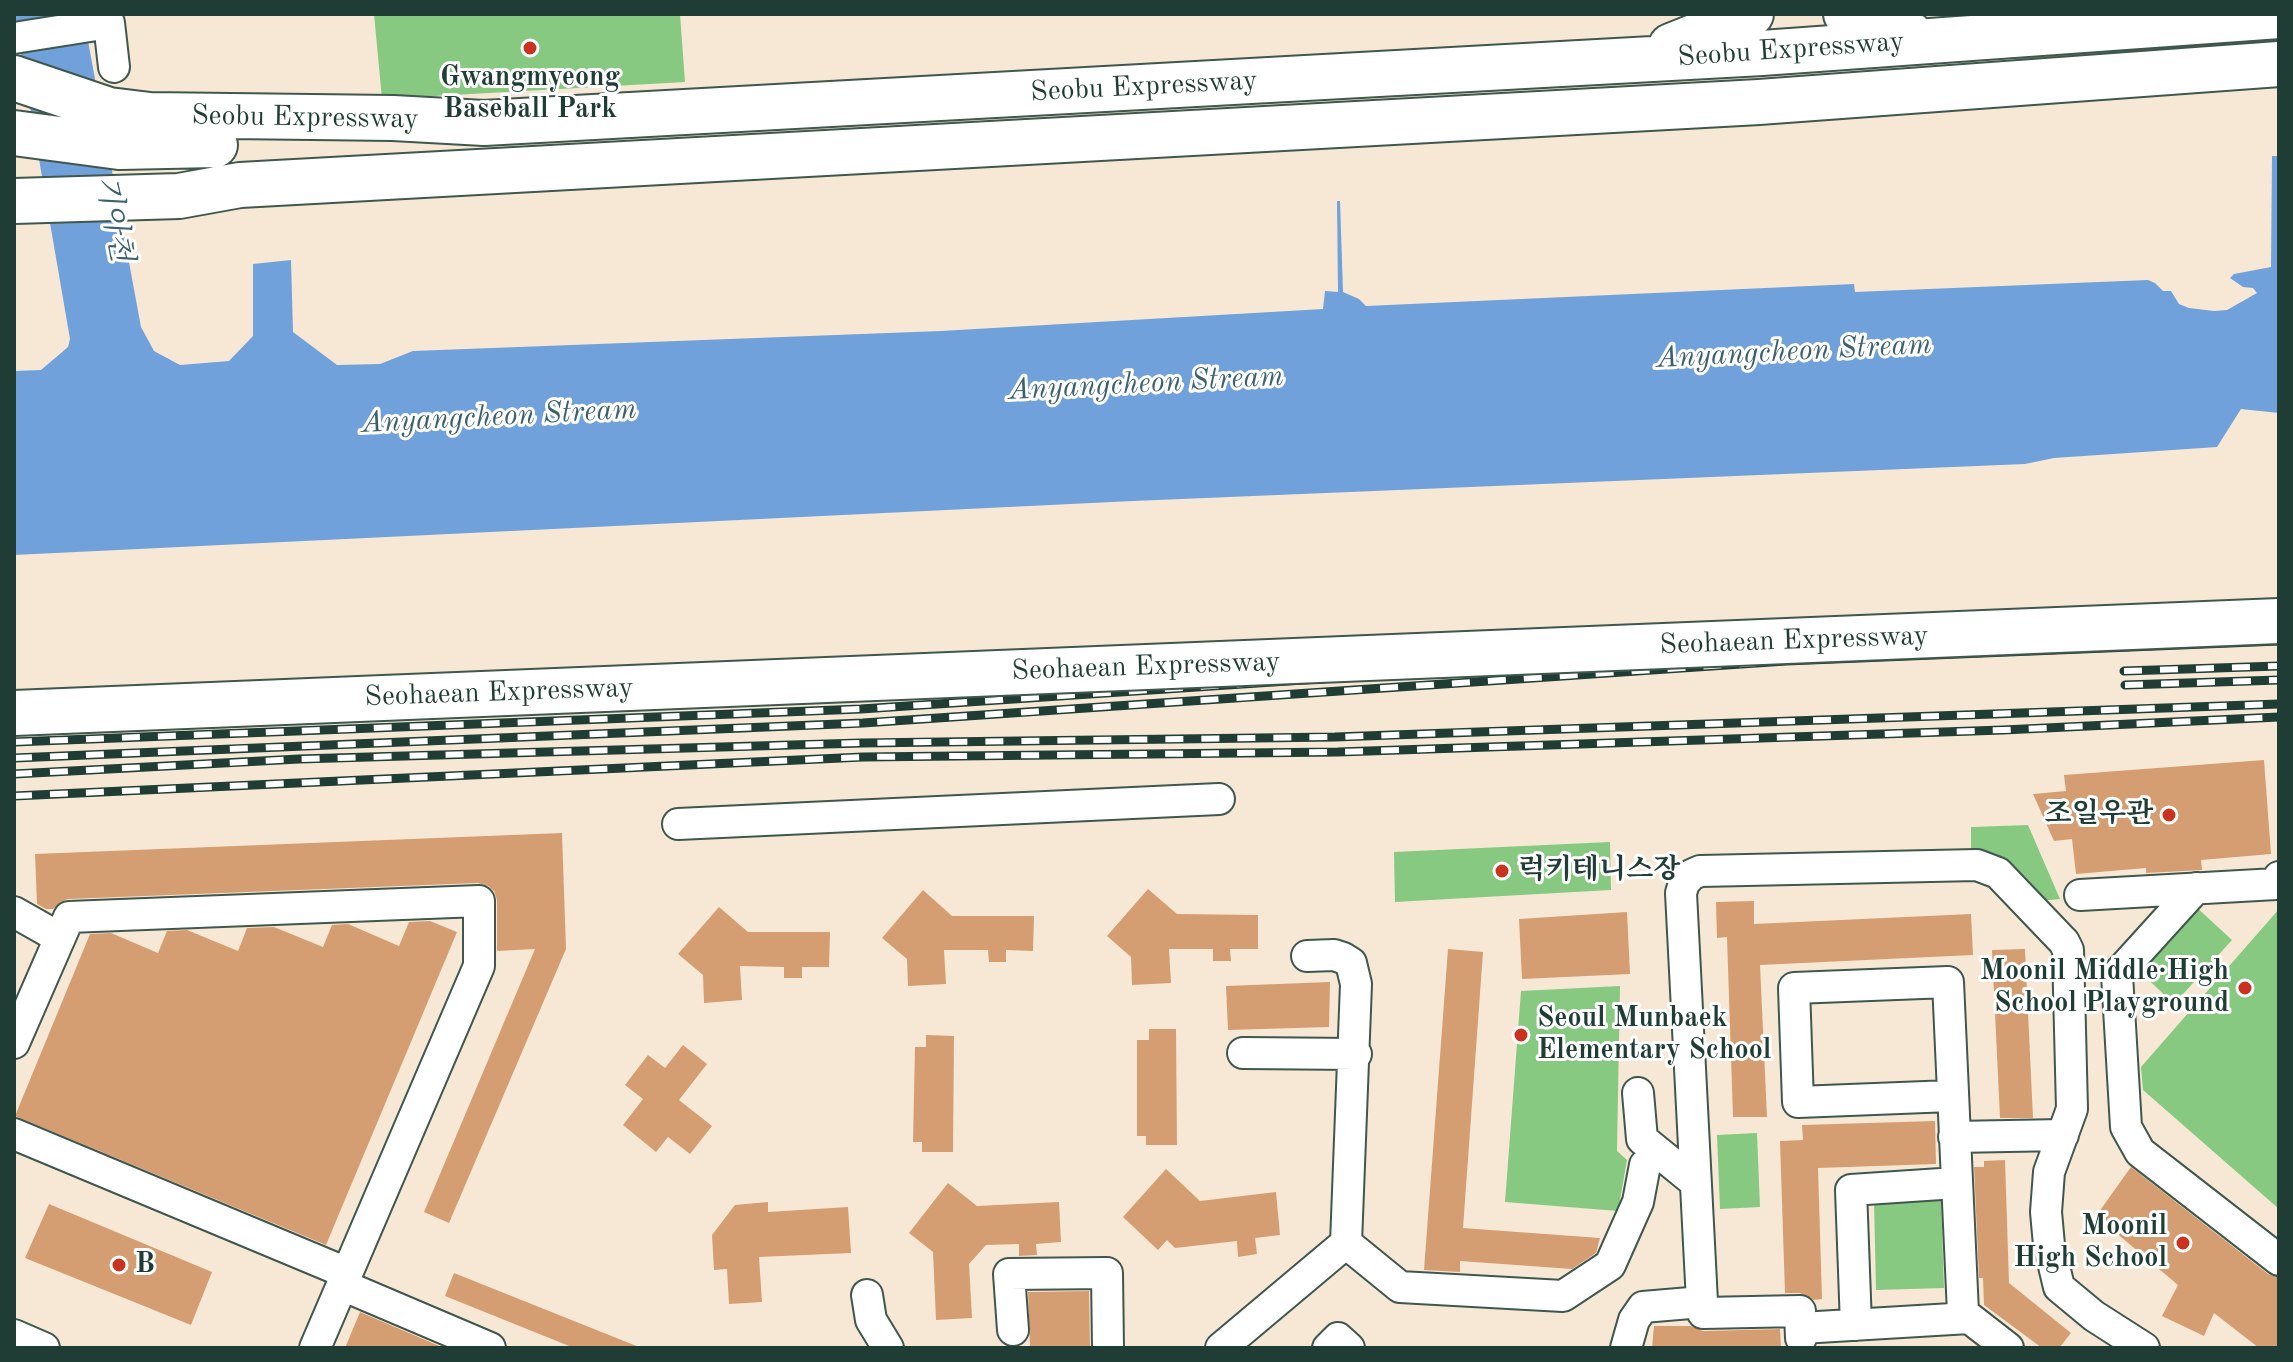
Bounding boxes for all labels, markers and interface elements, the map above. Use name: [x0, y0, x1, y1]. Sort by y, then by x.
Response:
street label: Seobu Expressway: [1676, 25, 1906, 75]
marker: Gwangmyeong Baseball Park: [521, 39, 539, 57]
place label: Gwangmyeong Baseball Park: [440, 61, 620, 127]
street label: Seobu Expressway: [1030, 64, 1258, 110]
street label: Seobu Expressway: [191, 99, 419, 137]
water label: 기아천: [87, 173, 139, 265]
water label: Anyangcheon Stream: [1656, 327, 1932, 377]
water label: Anyangcheon Stream: [1008, 359, 1284, 409]
water label: Anyangcheon Stream: [361, 392, 637, 442]
street label: Seohaean Expressway: [1659, 620, 1929, 662]
street label: Seohaean Expressway: [1011, 646, 1281, 688]
street label: Seohaean Expressway: [364, 672, 634, 714]
place label: 조일우관: [2045, 798, 2153, 832]
marker: 조일우관: [2160, 806, 2178, 824]
place label: 럭키테니스장: [1518, 854, 1680, 888]
marker: 럭키테니스장: [1493, 862, 1511, 880]
place label: Moonil Middle·High School Playground: [1980, 955, 2229, 1021]
marker: Moonil Middle·High School Playground: [2236, 979, 2254, 997]
place label: Seoul Munbaek Elementary School: [1537, 1002, 1771, 1068]
marker: Seoul Munbaek Elementary School: [1512, 1026, 1530, 1044]
place label: Moonil High School: [2014, 1210, 2167, 1276]
marker: Moonil High School: [2174, 1234, 2192, 1252]
place label: B: [135, 1248, 155, 1282]
marker: B: [110, 1256, 128, 1274]

